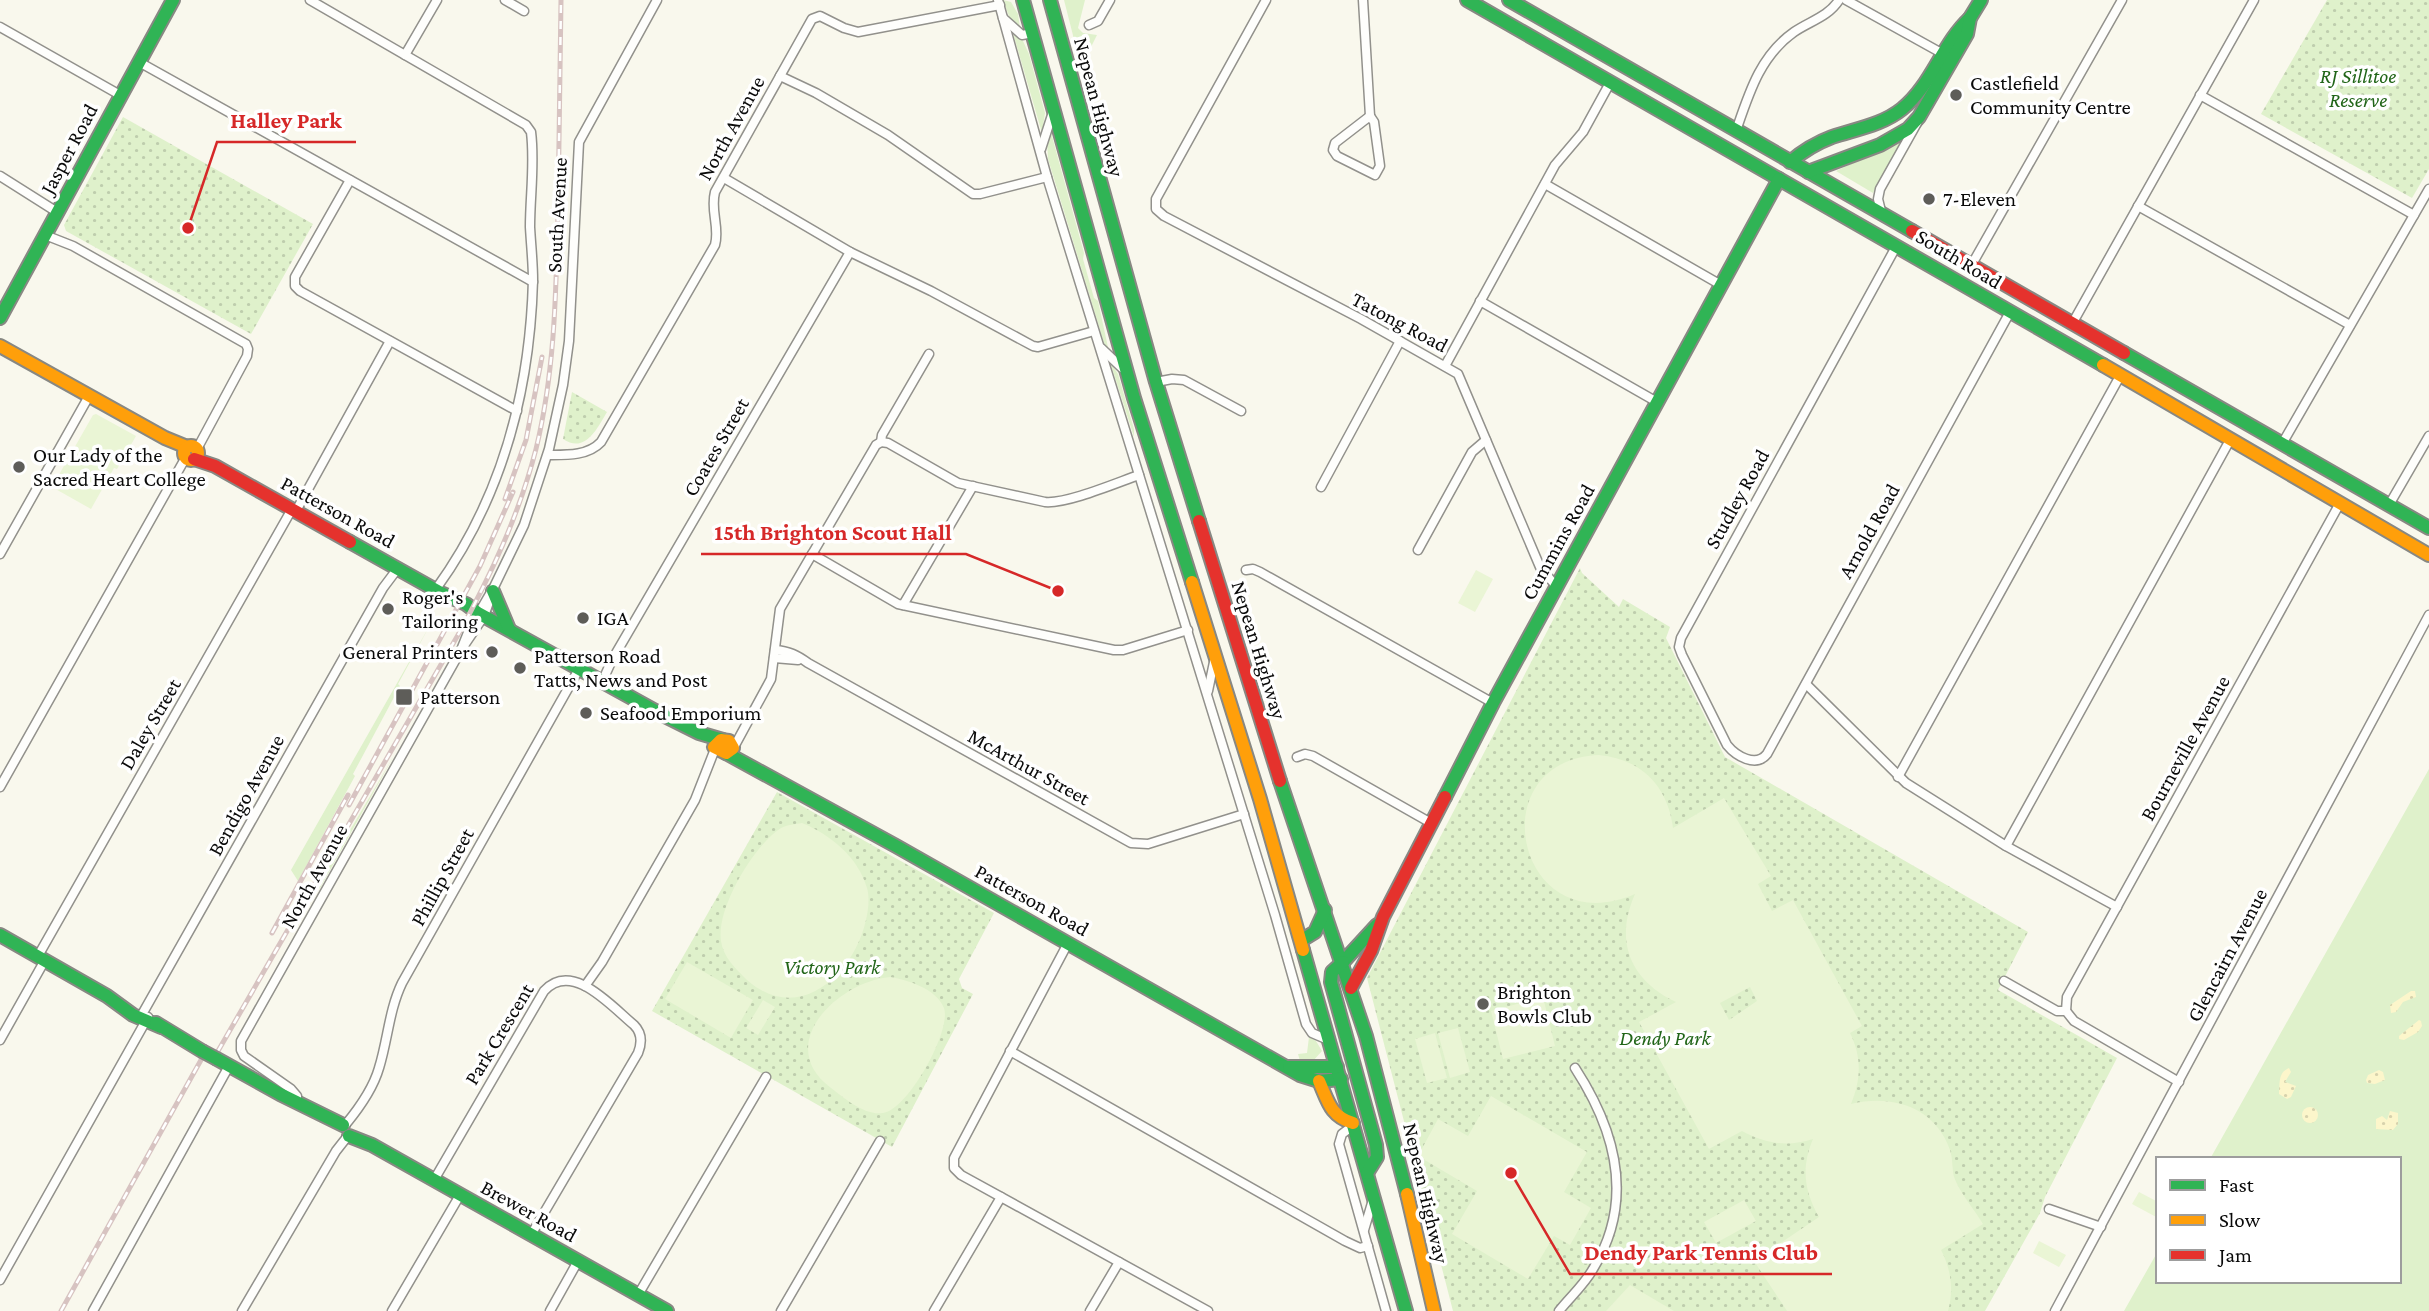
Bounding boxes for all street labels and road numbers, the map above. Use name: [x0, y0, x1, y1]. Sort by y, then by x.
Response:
street label: Nepean Highway: [1069, 35, 1129, 180]
street label: North Avenue: [692, 72, 770, 184]
street label: Jasper Road: [34, 100, 103, 200]
street label: South Avenue: [542, 157, 572, 273]
street label: South Road: [1912, 224, 2006, 294]
street label: Tatong Road: [1348, 287, 1452, 357]
street label: Coates Street: [678, 393, 754, 501]
street label: Studley Road: [1700, 445, 1774, 553]
street label: Patterson Road: [277, 471, 399, 553]
street label: Cummins Road: [1516, 480, 1600, 604]
street label: Arnold Road: [1833, 480, 1905, 582]
street label: Nepean Highway: [1227, 578, 1292, 722]
street label: Bourneville Avenue: [2135, 671, 2235, 825]
street label: Daley Street: [114, 673, 186, 774]
street label: McArthur Street: [964, 724, 1095, 811]
street label: Bendigo Avenue: [203, 730, 289, 860]
street label: North Avenue: [275, 820, 353, 932]
street label: Phillip Street: [405, 823, 479, 930]
street label: Patterson Road: [971, 859, 1093, 941]
street label: Glencairn Avenue: [2182, 884, 2272, 1026]
street label: Park Crescent: [459, 978, 539, 1089]
street label: Nepean Highway: [1398, 1120, 1454, 1266]
street label: Brewer Road: [477, 1175, 581, 1247]

